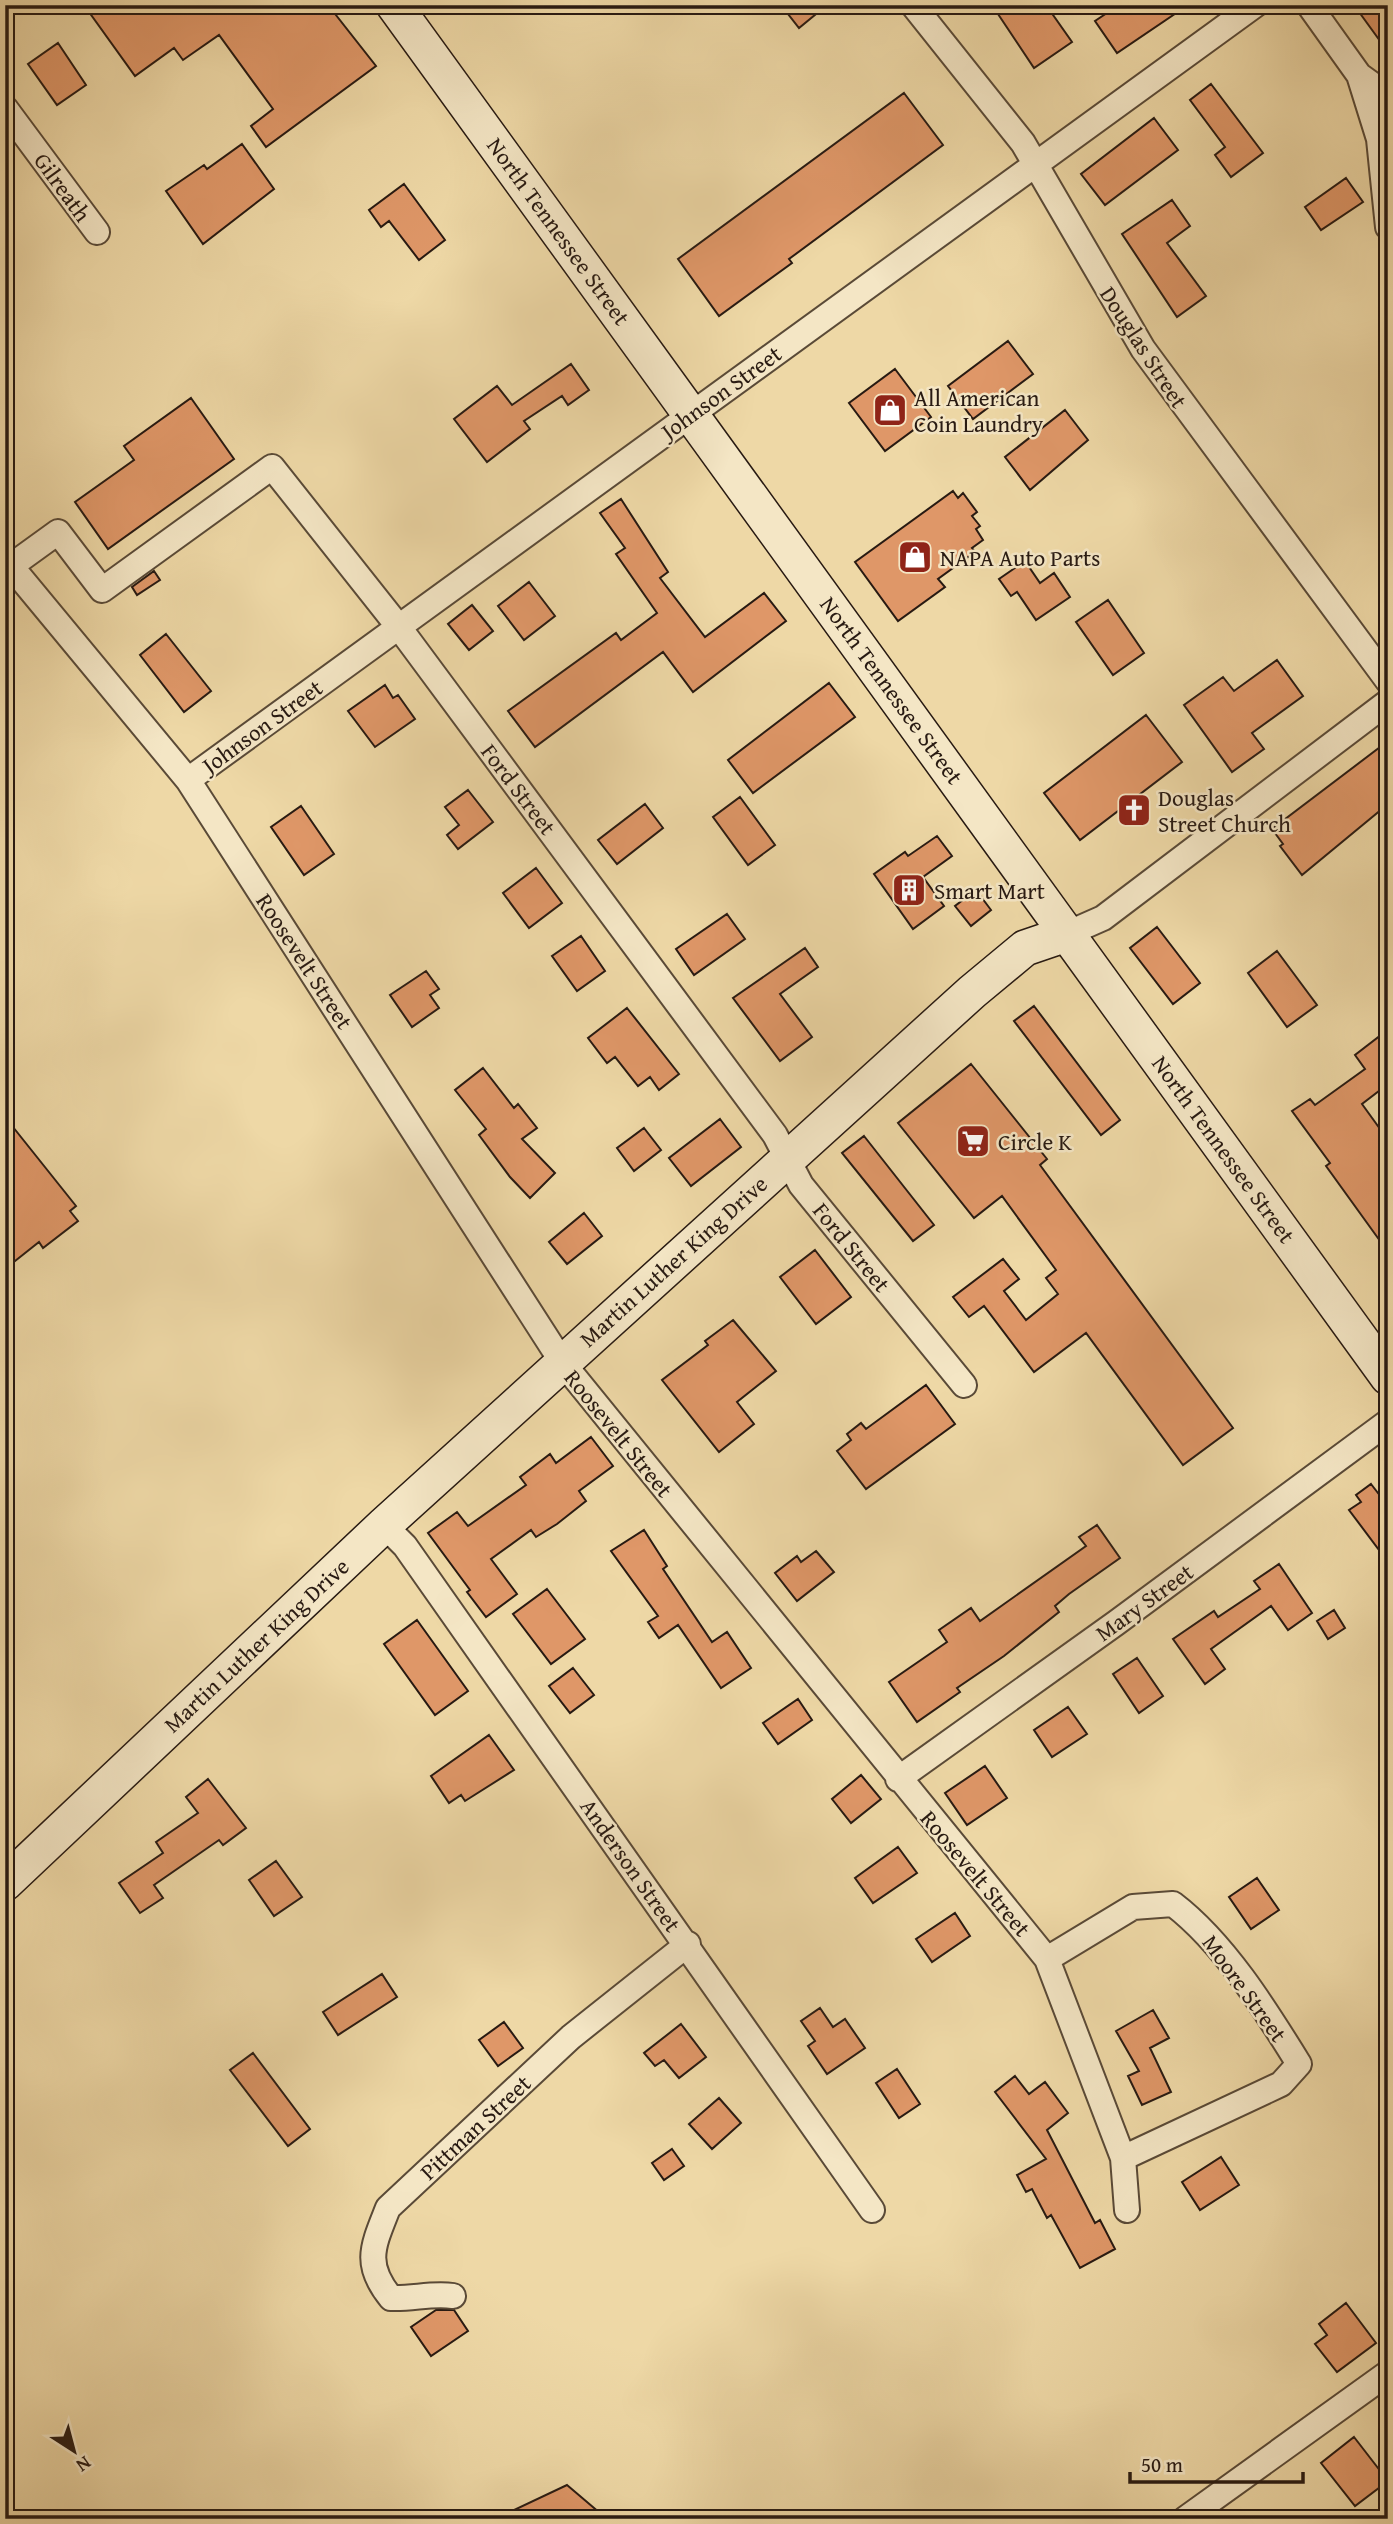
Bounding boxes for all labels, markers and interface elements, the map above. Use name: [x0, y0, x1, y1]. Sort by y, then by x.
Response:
street label: North Tennessee Street: [480, 130, 638, 332]
street label: Gilreath: [27, 146, 99, 228]
street label: Douglas Street: [1092, 280, 1196, 414]
street label: Johnson Street: [651, 337, 788, 449]
place label: All American Coin Laundry: [914, 381, 1044, 440]
shop icon: All American Coin Laundry: [871, 391, 909, 429]
shop icon: NAPA Auto Parts: [896, 538, 934, 576]
place label: NAPA Auto Parts: [940, 541, 1100, 574]
street label: North Tennessee Street: [813, 589, 971, 791]
street label: Johnson Street: [192, 671, 329, 783]
street label: Ford Street: [474, 736, 564, 842]
place label: Douglas Street Church: [1158, 781, 1291, 840]
church icon: Douglas Street Church: [1115, 791, 1153, 829]
building icon: Smart Mart: [890, 871, 928, 909]
place label: Smart Mart: [934, 874, 1045, 907]
street label: Roosevelt Street: [249, 887, 361, 1035]
street label: North Tennessee Street: [1145, 1048, 1303, 1250]
supermarket icon: Circle K: [954, 1122, 992, 1160]
place label: Circle K: [998, 1125, 1072, 1158]
street label: Martin Luther King Drive: [572, 1167, 774, 1355]
street label: Ford Street: [806, 1195, 898, 1299]
street label: Roosevelt Street: [557, 1362, 681, 1504]
street label: Martin Luther King Drive: [156, 1550, 356, 1740]
street label: Mary Street: [1088, 1555, 1200, 1649]
street label: Anderson Street: [573, 1791, 689, 1939]
street label: Roosevelt Street: [913, 1803, 1039, 1943]
street label: Moore Street: [1195, 1928, 1295, 2048]
street label: Pittman Street: [412, 2067, 538, 2187]
north arrow: [38, 2416, 108, 2486]
scale bar: [1130, 2440, 1304, 2484]
text: 50 m: [1141, 2449, 1183, 2480]
text: N: [70, 2450, 97, 2480]

